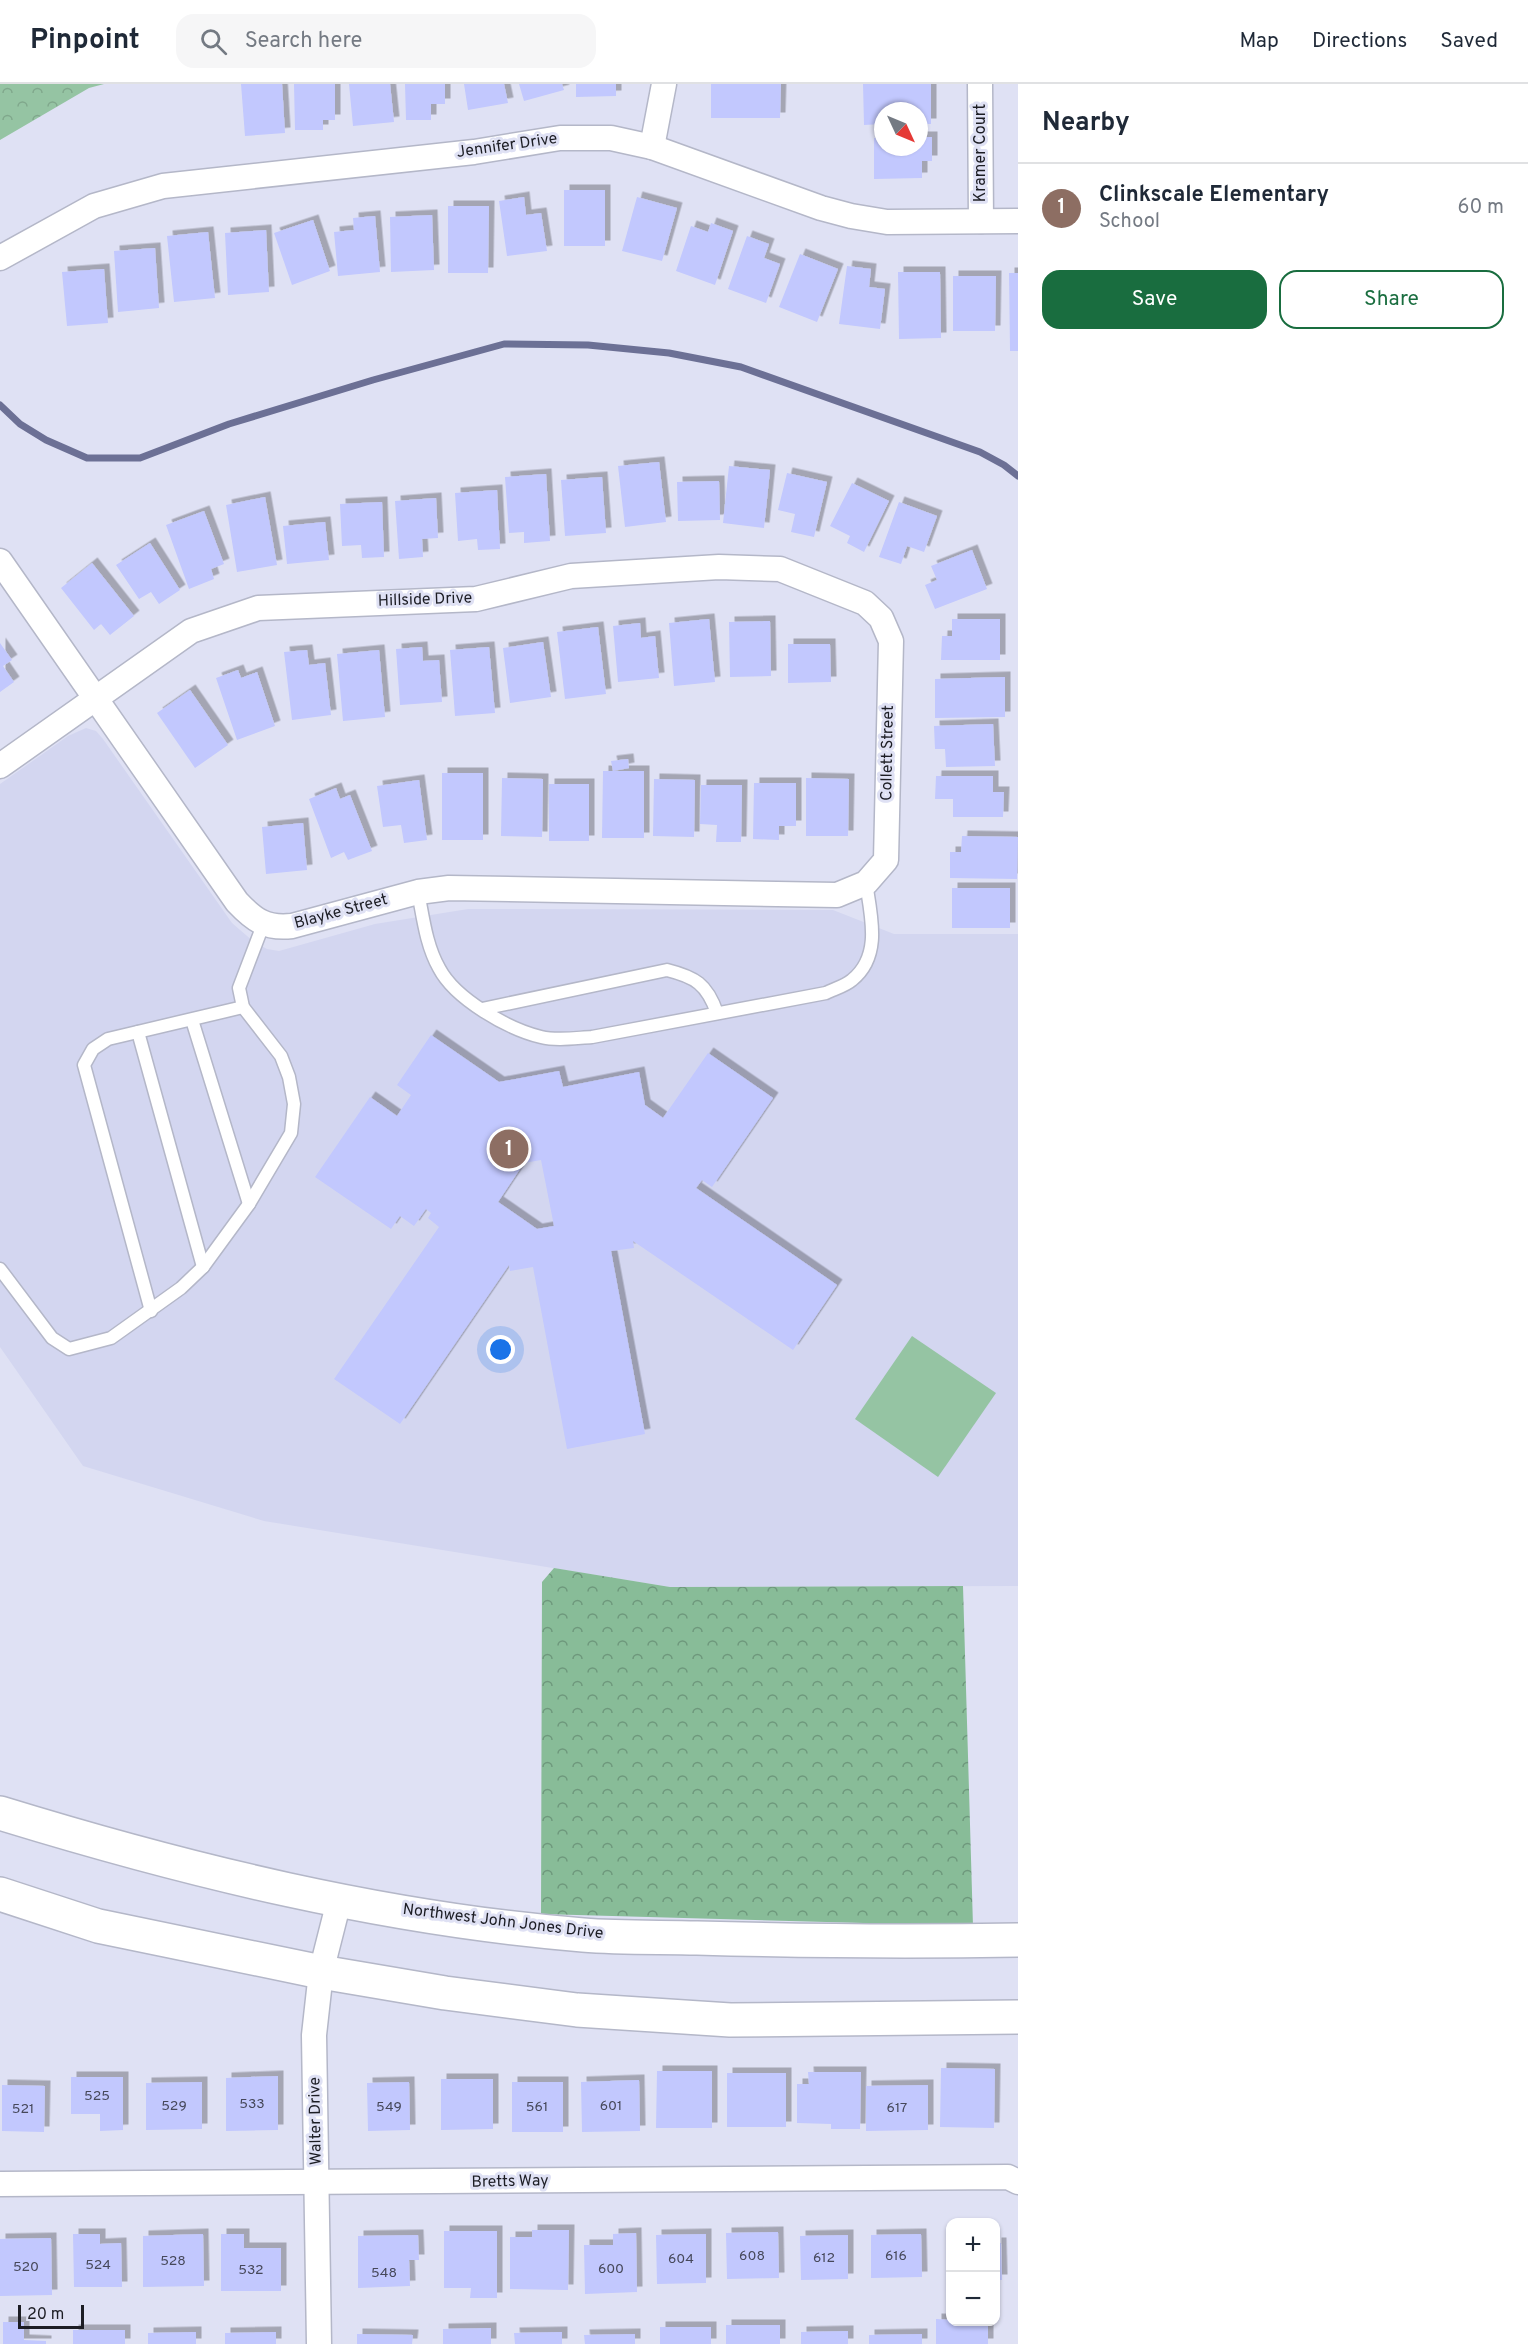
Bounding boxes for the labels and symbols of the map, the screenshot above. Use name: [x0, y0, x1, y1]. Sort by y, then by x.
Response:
north arrow: [874, 102, 928, 156]
street label: Kramer Court: [971, 104, 991, 202]
street label: Jennifer Drive: [455, 129, 559, 163]
street label: Hillside Drive: [377, 588, 473, 612]
street label: Collett Street: [877, 705, 899, 801]
street label: Blayke Street: [292, 890, 390, 934]
pin: 1: [490, 1126, 528, 1172]
your location: [486, 1335, 515, 1364]
street label: Northwest John Jones Drive: [401, 1900, 605, 1944]
street label: Walter Drive: [305, 2077, 327, 2165]
house number: 525: [84, 2088, 110, 2105]
house number: 533: [239, 2096, 265, 2113]
house number: 529: [161, 2098, 187, 2115]
house number: 601: [600, 2098, 622, 2115]
house number: 549: [376, 2099, 402, 2116]
house number: 561: [526, 2099, 548, 2116]
house number: 617: [887, 2100, 907, 2117]
house number: 521: [12, 2101, 34, 2118]
street label: Bretts Way: [471, 2171, 549, 2193]
house number: 608: [739, 2248, 765, 2265]
house number: 616: [885, 2248, 907, 2265]
house number: 612: [813, 2250, 835, 2267]
house number: 604: [668, 2251, 694, 2268]
house number: 528: [160, 2253, 186, 2270]
house number: 524: [85, 2257, 111, 2274]
house number: 520: [13, 2259, 39, 2276]
house number: 600: [598, 2261, 624, 2278]
house number: 532: [238, 2262, 264, 2279]
house number: 548: [371, 2265, 397, 2282]
scale bar: [18, 2302, 84, 2330]

